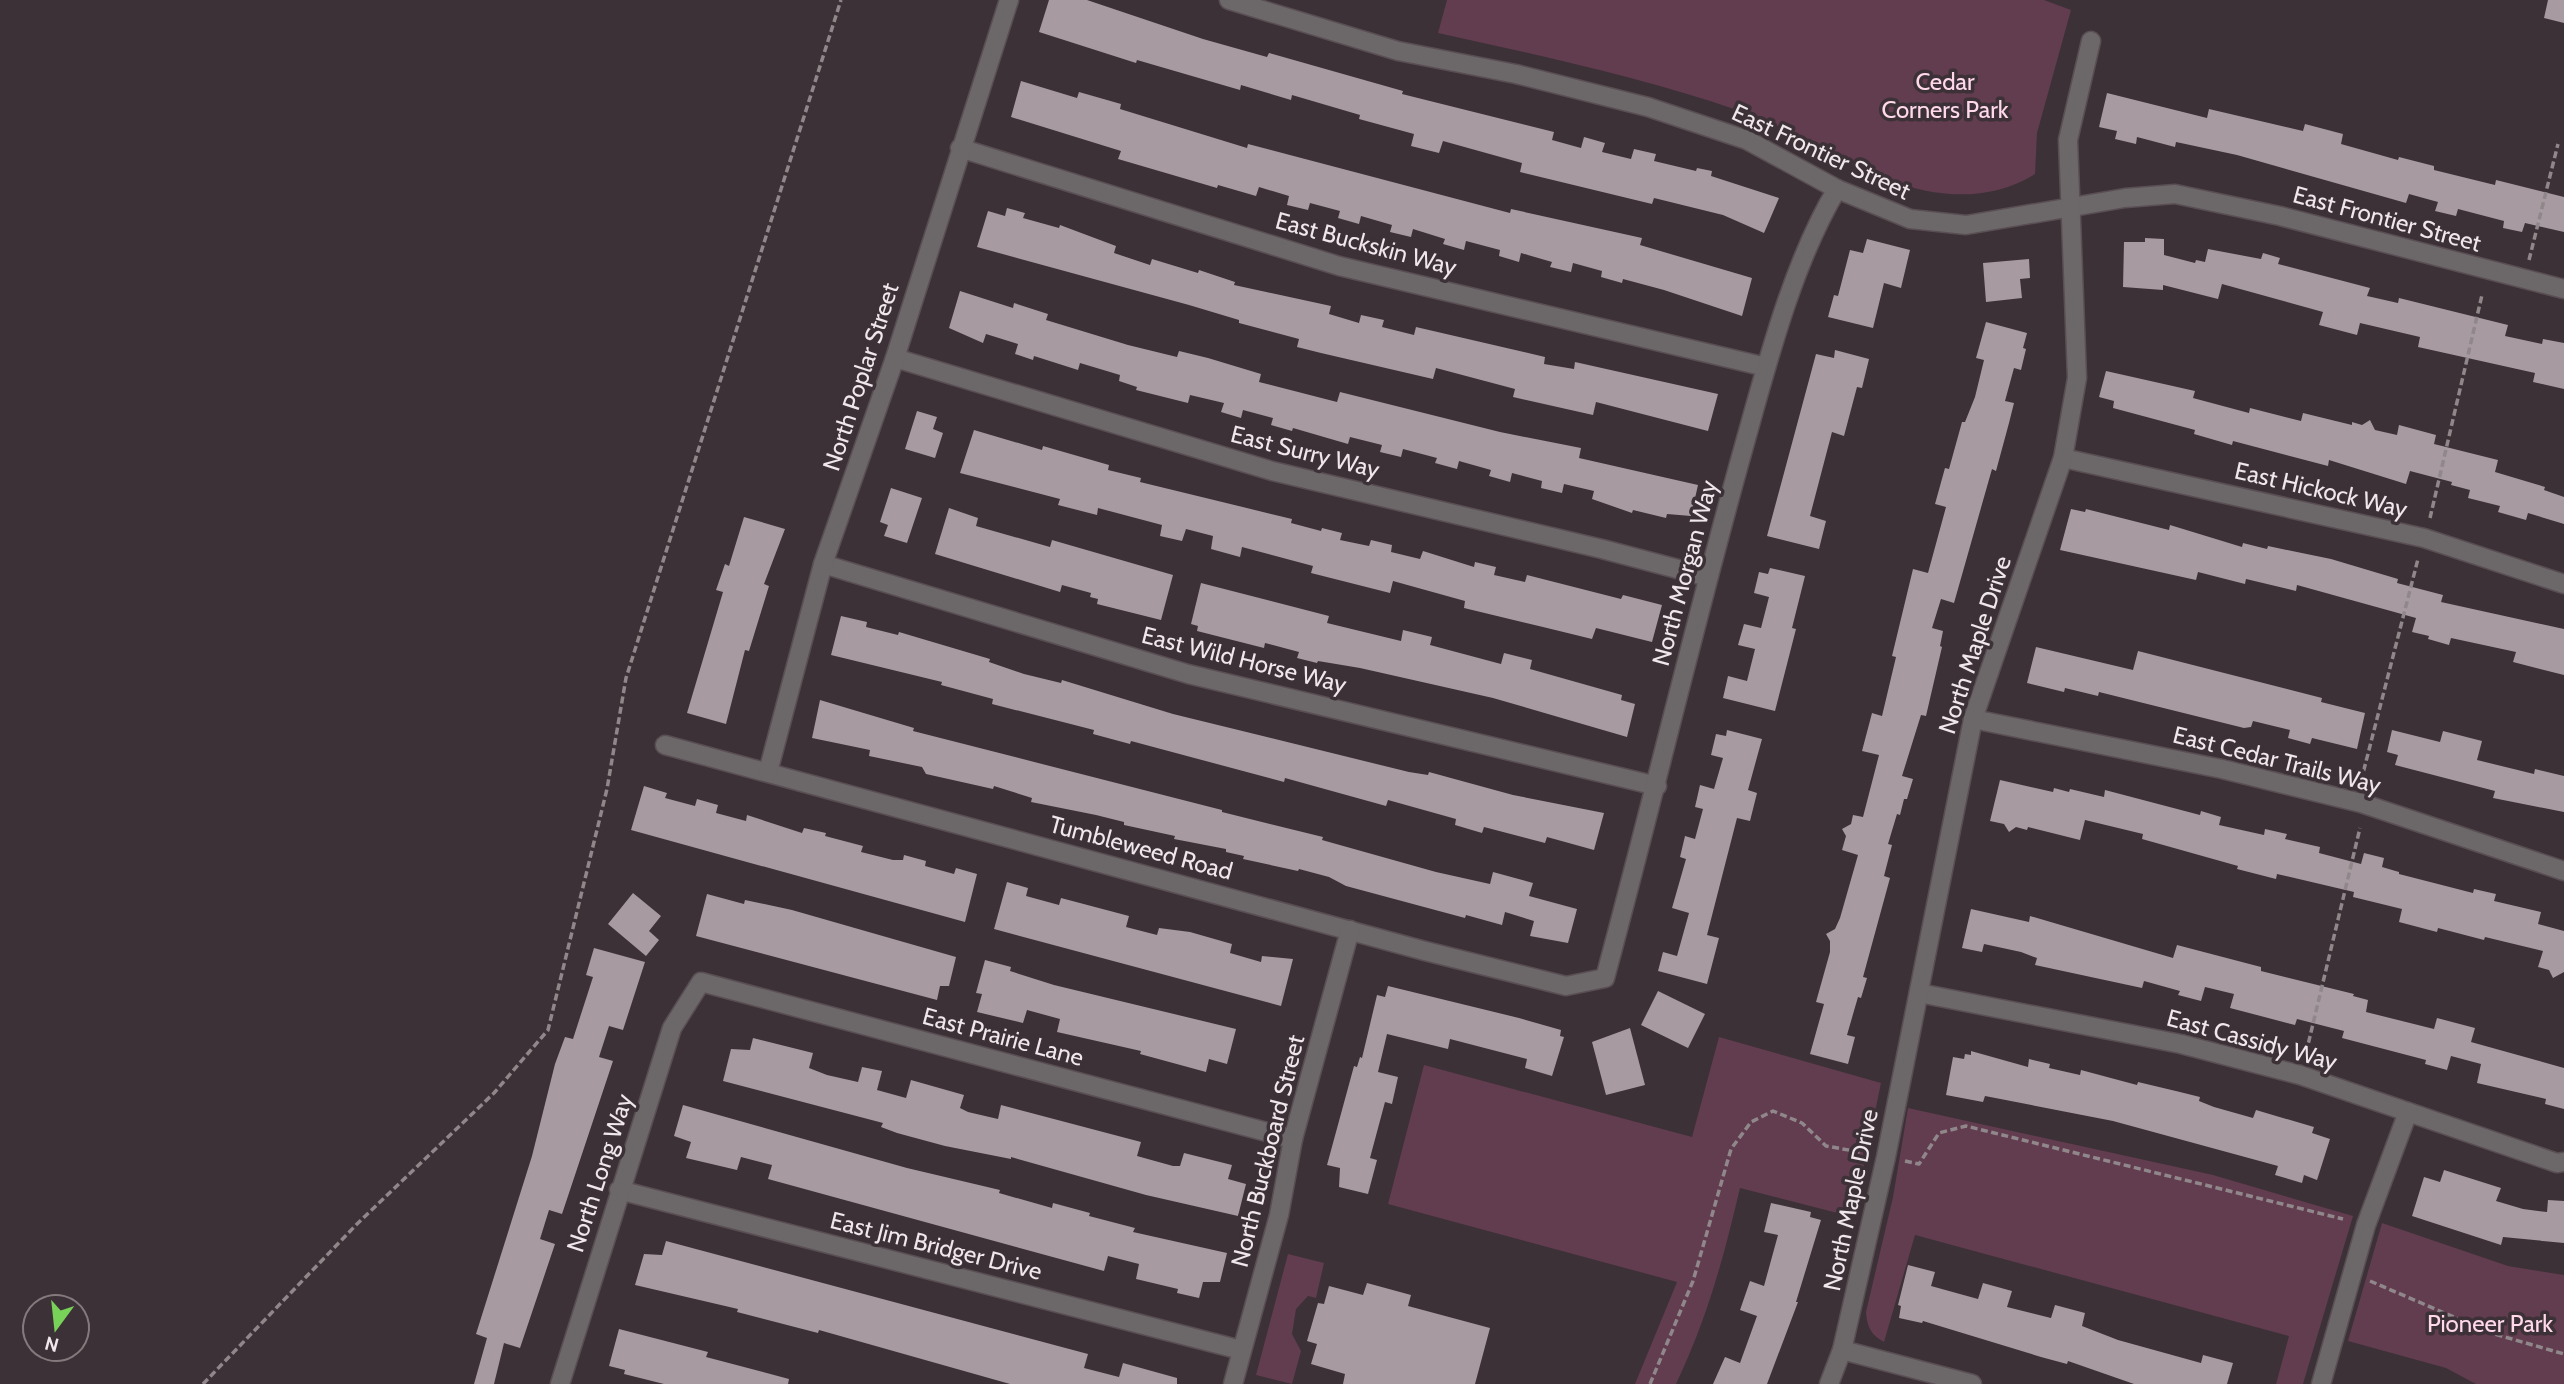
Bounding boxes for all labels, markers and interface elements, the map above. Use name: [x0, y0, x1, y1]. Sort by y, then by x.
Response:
park label: Cedar Corners Park: [1881, 67, 2009, 124]
street label: East Frontier Street: [1727, 98, 1915, 206]
street label: East Frontier Street: [2290, 179, 2484, 258]
street label: East Buckskin Way: [1272, 205, 1460, 282]
street label: North Poplar Street: [816, 279, 905, 474]
street label: East Surry Way: [1228, 419, 1383, 484]
street label: East Hickock Way: [2232, 456, 2410, 523]
street label: North Morgan Way: [1646, 477, 1723, 669]
street label: North Maple Drive: [1932, 552, 2017, 737]
street label: East Wild Horse Way: [1139, 620, 1350, 699]
street label: East Cedar Trails Way: [2170, 720, 2384, 799]
street label: Tumbleweed Road: [1047, 809, 1236, 886]
street label: East Prairie Lane: [919, 1001, 1087, 1072]
street label: East Cassidy Way: [2164, 1003, 2341, 1076]
street label: North Buckboard Street: [1225, 1032, 1310, 1270]
street label: North Long Way: [560, 1090, 639, 1256]
street label: North Maple Drive: [1817, 1106, 1884, 1293]
street label: East Jim Bridger Drive: [827, 1205, 1045, 1286]
north arrow: [21, 1293, 91, 1363]
park label: Pioneer Park: [2427, 1309, 2553, 1338]
text: N: [42, 1331, 61, 1357]

